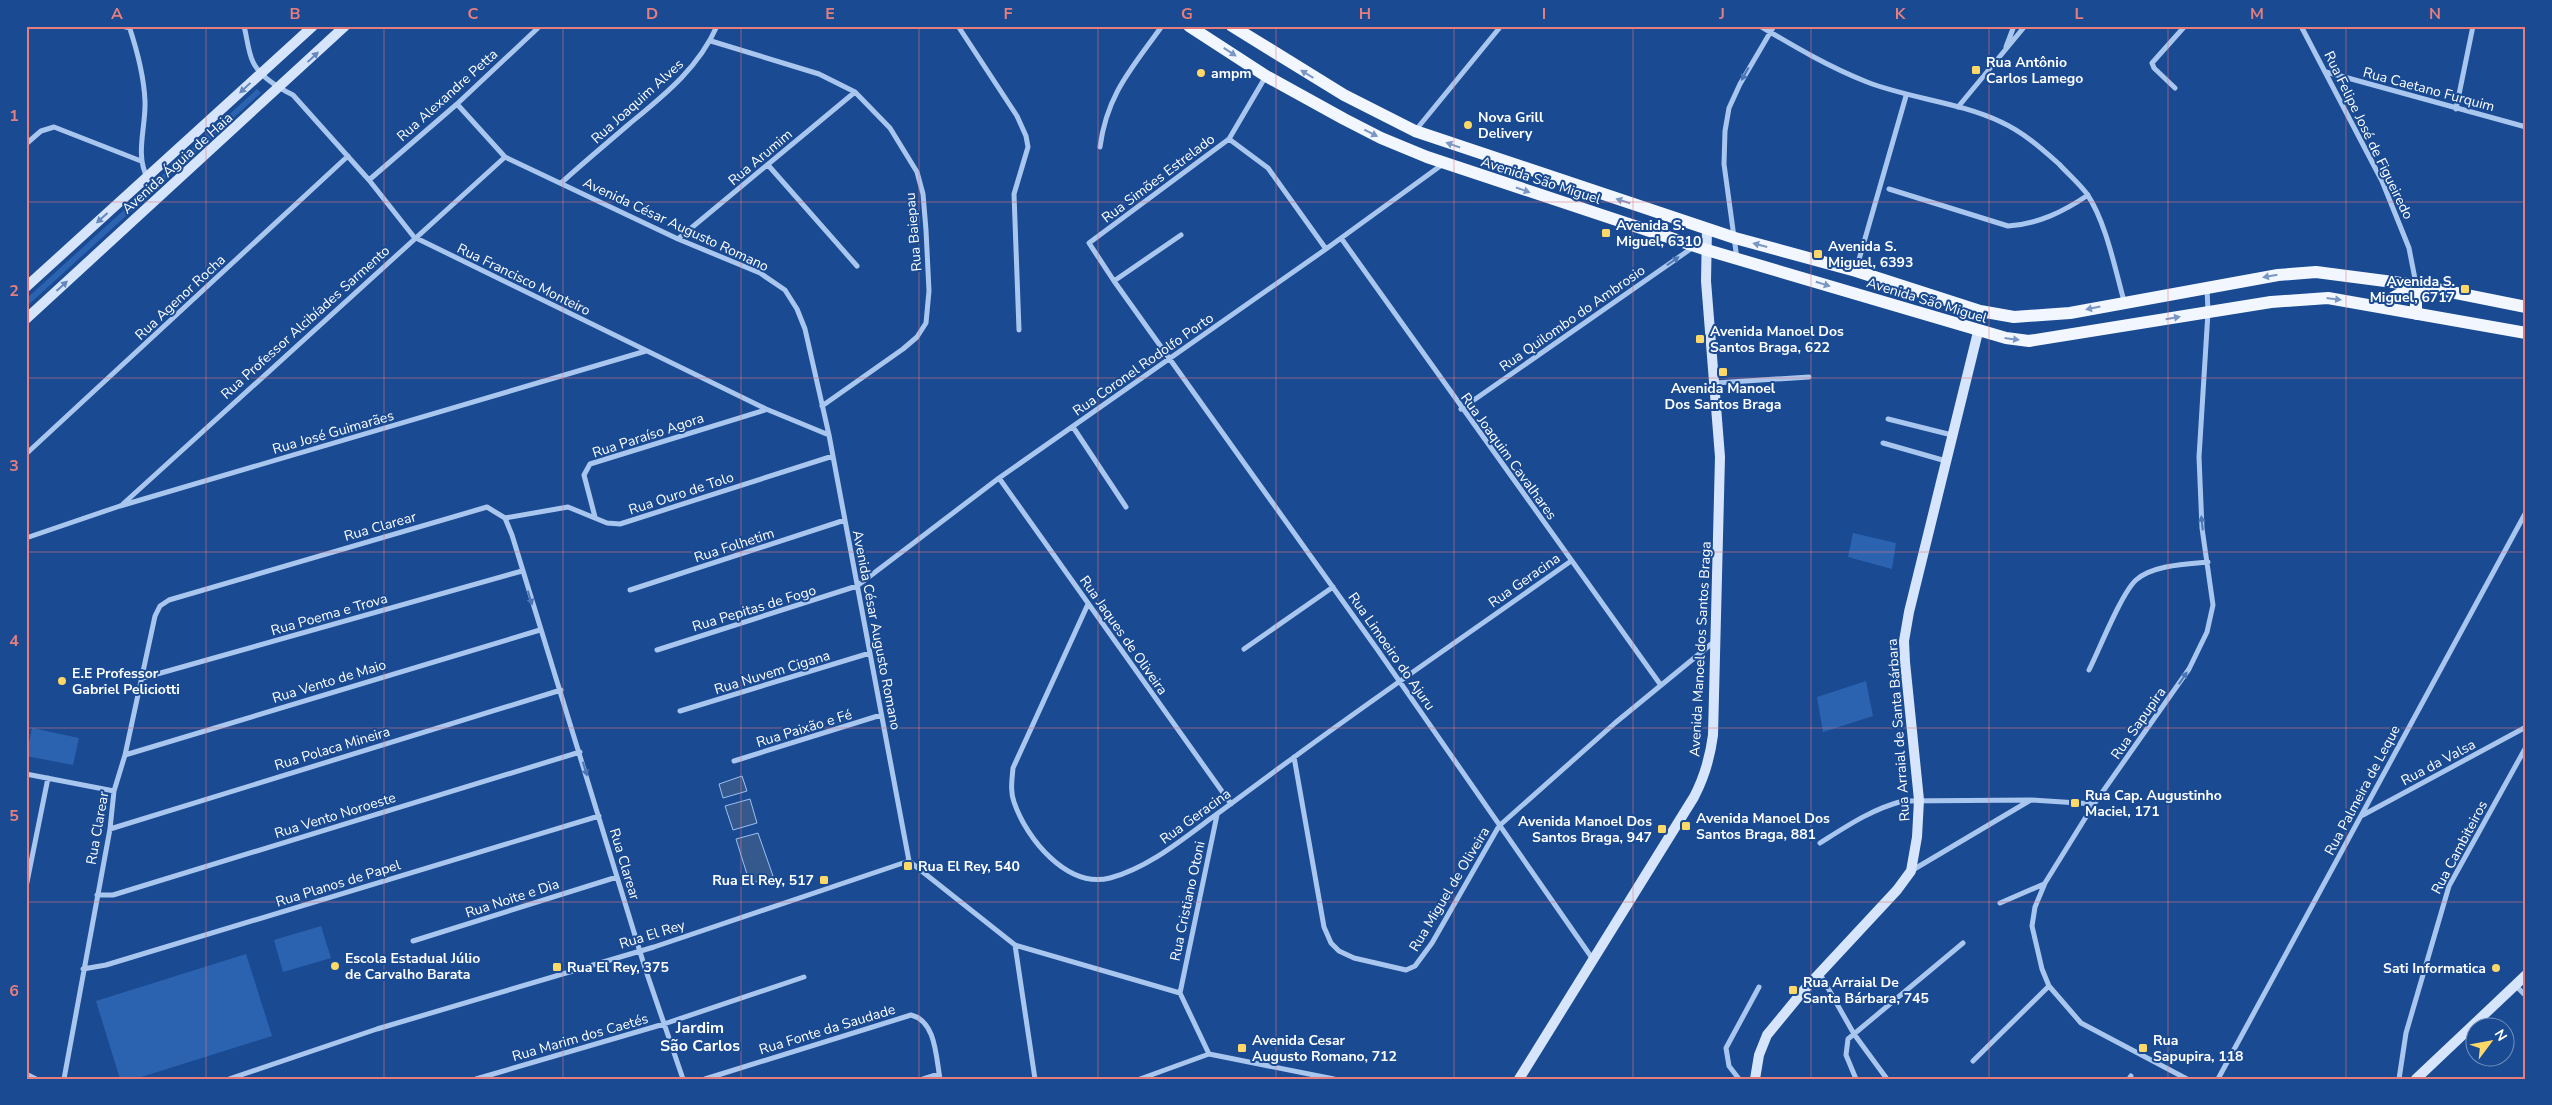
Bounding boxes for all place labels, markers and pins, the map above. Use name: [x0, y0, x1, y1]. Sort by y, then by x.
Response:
place label: Rua Antônio Carlos Lamego: [1986, 53, 2083, 88]
place label: ampm: [1211, 64, 1252, 83]
marker: Rua Antônio Carlos Lamego: [1970, 64, 1982, 76]
marker: ampm: [1195, 67, 1207, 79]
place label: Nova Grill Delivery: [1478, 108, 1544, 143]
marker: Nova Grill Delivery: [1462, 119, 1474, 131]
place label: Avenida S. Miguel, 6310: [1616, 216, 1701, 251]
marker: Avenida S. Miguel, 6310: [1600, 227, 1612, 239]
place label: Avenida S. Miguel, 6393: [1828, 237, 1913, 272]
marker: Avenida S. Miguel, 6393: [1812, 248, 1824, 260]
place label: Avenida S. Miguel, 6717: [2370, 272, 2455, 307]
marker: Avenida S. Miguel, 6717: [2459, 283, 2471, 295]
place label: Avenida Manoel Dos Santos Braga, 622: [1710, 322, 1844, 357]
marker: Avenida Manoel Dos Santos Braga, 622: [1694, 333, 1706, 345]
marker: Avenida Manoel Dos Santos Braga: [1717, 366, 1729, 378]
place label: Avenida Manoel Dos Santos Braga: [1665, 379, 1781, 414]
place label: E.E Professor Gabriel Peliciotti: [72, 664, 180, 699]
marker: E.E Professor Gabriel Peliciotti: [56, 675, 68, 687]
place label: Rua Cap. Augustinho Maciel, 171: [2085, 786, 2222, 821]
marker: Rua Cap. Augustinho Maciel, 171: [2069, 797, 2081, 809]
place label: Avenida Manoel Dos Santos Braga, 881: [1696, 809, 1830, 844]
place label: Avenida Manoel Dos Santos Braga, 947: [1518, 812, 1652, 847]
marker: Avenida Manoel Dos Santos Braga, 881: [1680, 820, 1692, 832]
marker: Avenida Manoel Dos Santos Braga, 947: [1656, 823, 1668, 835]
place label: Rua El Rey, 540: [918, 857, 1020, 876]
marker: Rua El Rey, 540: [902, 860, 914, 872]
place label: Rua El Rey, 517: [712, 871, 814, 890]
marker: Rua El Rey, 517: [818, 874, 830, 886]
place label: Escola Estadual Júlio de Carvalho Barata: [345, 949, 480, 984]
place label: Rua El Rey, 375: [567, 958, 669, 977]
place label: Sati Informatica: [2383, 959, 2486, 978]
marker: Escola Estadual Júlio de Carvalho Barata: [329, 960, 341, 972]
marker: Rua El Rey, 375: [551, 961, 563, 973]
marker: Sati Informatica: [2490, 962, 2502, 974]
place label: Rua Arraial De Santa Bárbara, 745: [1803, 973, 1929, 1008]
marker: Rua Arraial De Santa Bárbara, 745: [1787, 984, 1799, 996]
place label: Avenida Cesar Augusto Romano, 712: [1252, 1031, 1397, 1066]
place label: Rua Sapupira, 118: [2153, 1031, 2244, 1066]
marker: Avenida Cesar Augusto Romano, 712: [1236, 1042, 1248, 1054]
marker: Rua Sapupira, 118: [2137, 1042, 2149, 1054]

